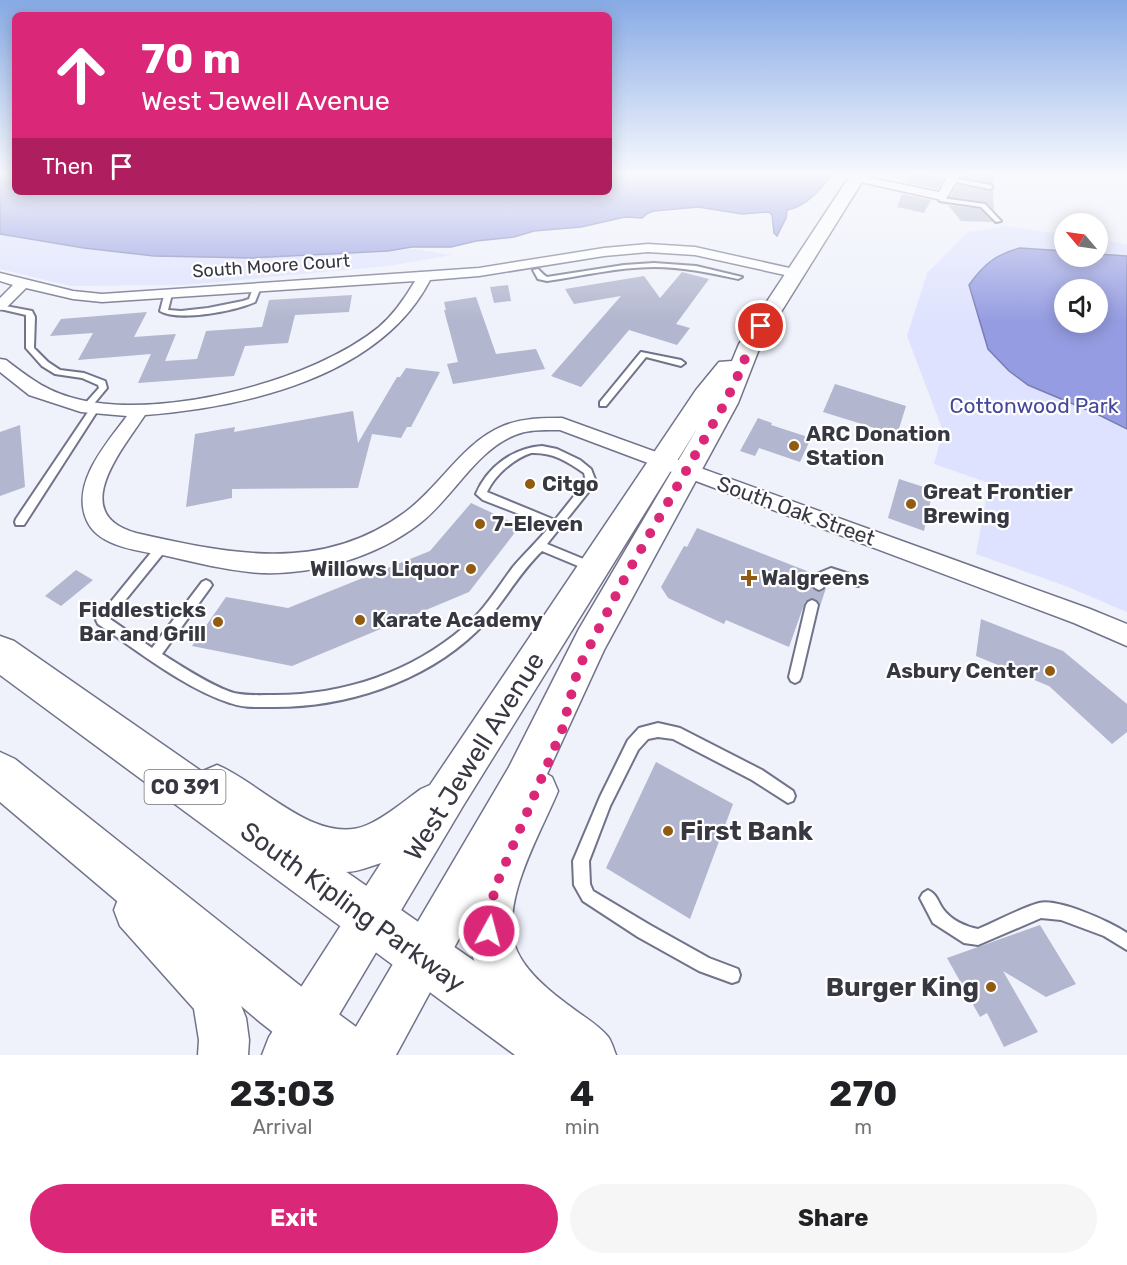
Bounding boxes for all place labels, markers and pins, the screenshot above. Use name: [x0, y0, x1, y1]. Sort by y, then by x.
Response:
pin: [735, 300, 786, 351]
place label: ARC Donation Station: [806, 421, 951, 470]
marker: ARC Donation Station: [787, 439, 801, 453]
place label: Citgo: [542, 471, 599, 496]
marker: Citgo: [523, 477, 537, 491]
place label: Great Frontier Brewing: [923, 479, 1073, 528]
marker: Great Frontier Brewing: [904, 497, 918, 511]
place label: 7-Eleven: [492, 511, 583, 536]
marker: 7-Eleven: [473, 517, 487, 531]
place label: Willows Liquor: [310, 556, 459, 581]
marker: Willows Liquor: [464, 562, 478, 576]
place label: Walgreens: [761, 565, 869, 590]
marker: Walgreens: [742, 571, 756, 585]
place label: Fiddlesticks Bar and Grill: [79, 597, 206, 646]
place label: Karate Academy: [372, 607, 543, 632]
marker: Karate Academy: [353, 613, 367, 627]
marker: Fiddlesticks Bar and Grill: [211, 615, 225, 629]
place label: Asbury Center: [886, 658, 1038, 683]
marker: Asbury Center: [1043, 664, 1057, 678]
place label: First Bank: [680, 816, 814, 847]
marker: First Bank: [661, 824, 675, 838]
place label: Burger King: [826, 972, 979, 1003]
marker: Burger King: [984, 980, 998, 994]

